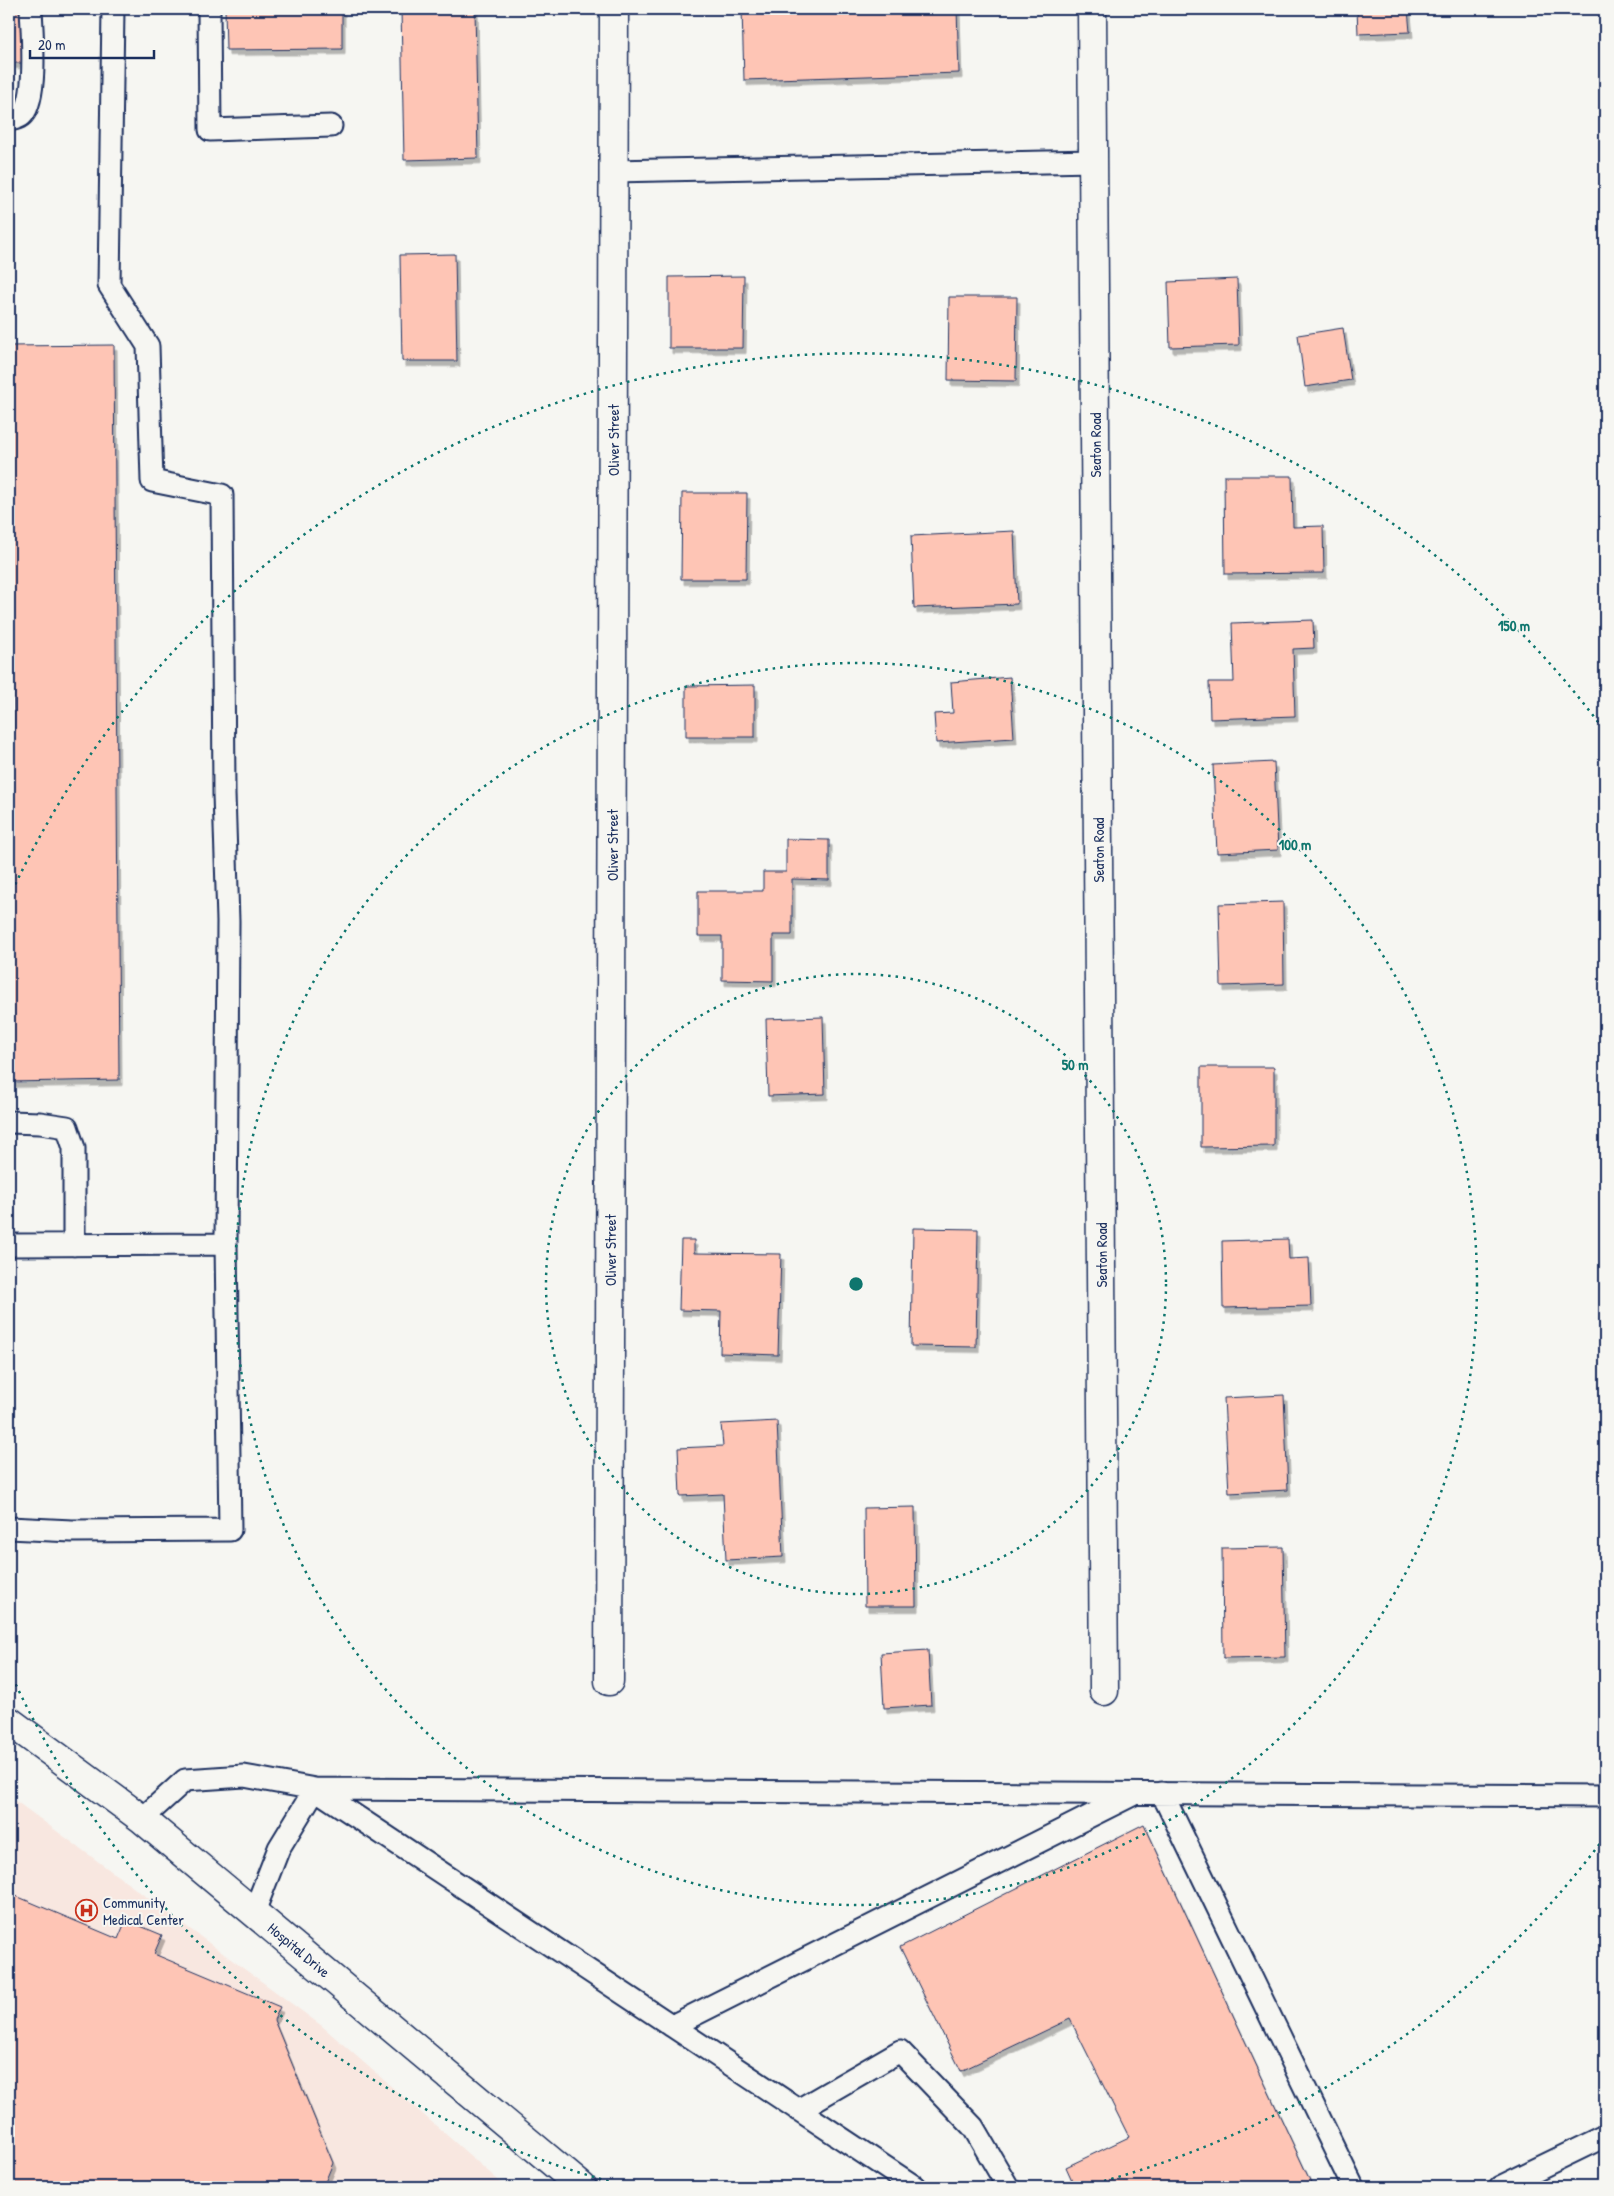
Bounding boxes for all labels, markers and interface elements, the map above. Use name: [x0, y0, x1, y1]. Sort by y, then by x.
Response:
scale bar: [30, 28, 154, 60]
text: 20 m: [38, 34, 65, 55]
street label: Oliver Street: [603, 403, 624, 476]
street label: Seaton Road: [1085, 412, 1106, 477]
text: 150 m: [1498, 615, 1530, 636]
street label: Oliver Street: [602, 808, 623, 881]
street label: Seaton Road: [1088, 817, 1109, 882]
text: 100 m: [1279, 834, 1311, 855]
text: 50 m: [1062, 1054, 1088, 1075]
street label: Oliver Street: [600, 1213, 621, 1286]
street label: Seaton Road: [1091, 1222, 1112, 1287]
centre of rings: [847, 1275, 865, 1293]
place label: Community Medical Center: [103, 1892, 184, 1930]
hospital icon: Community Medical Center: [75, 1899, 99, 1923]
street label: Hospital Drive: [263, 1918, 335, 1982]

